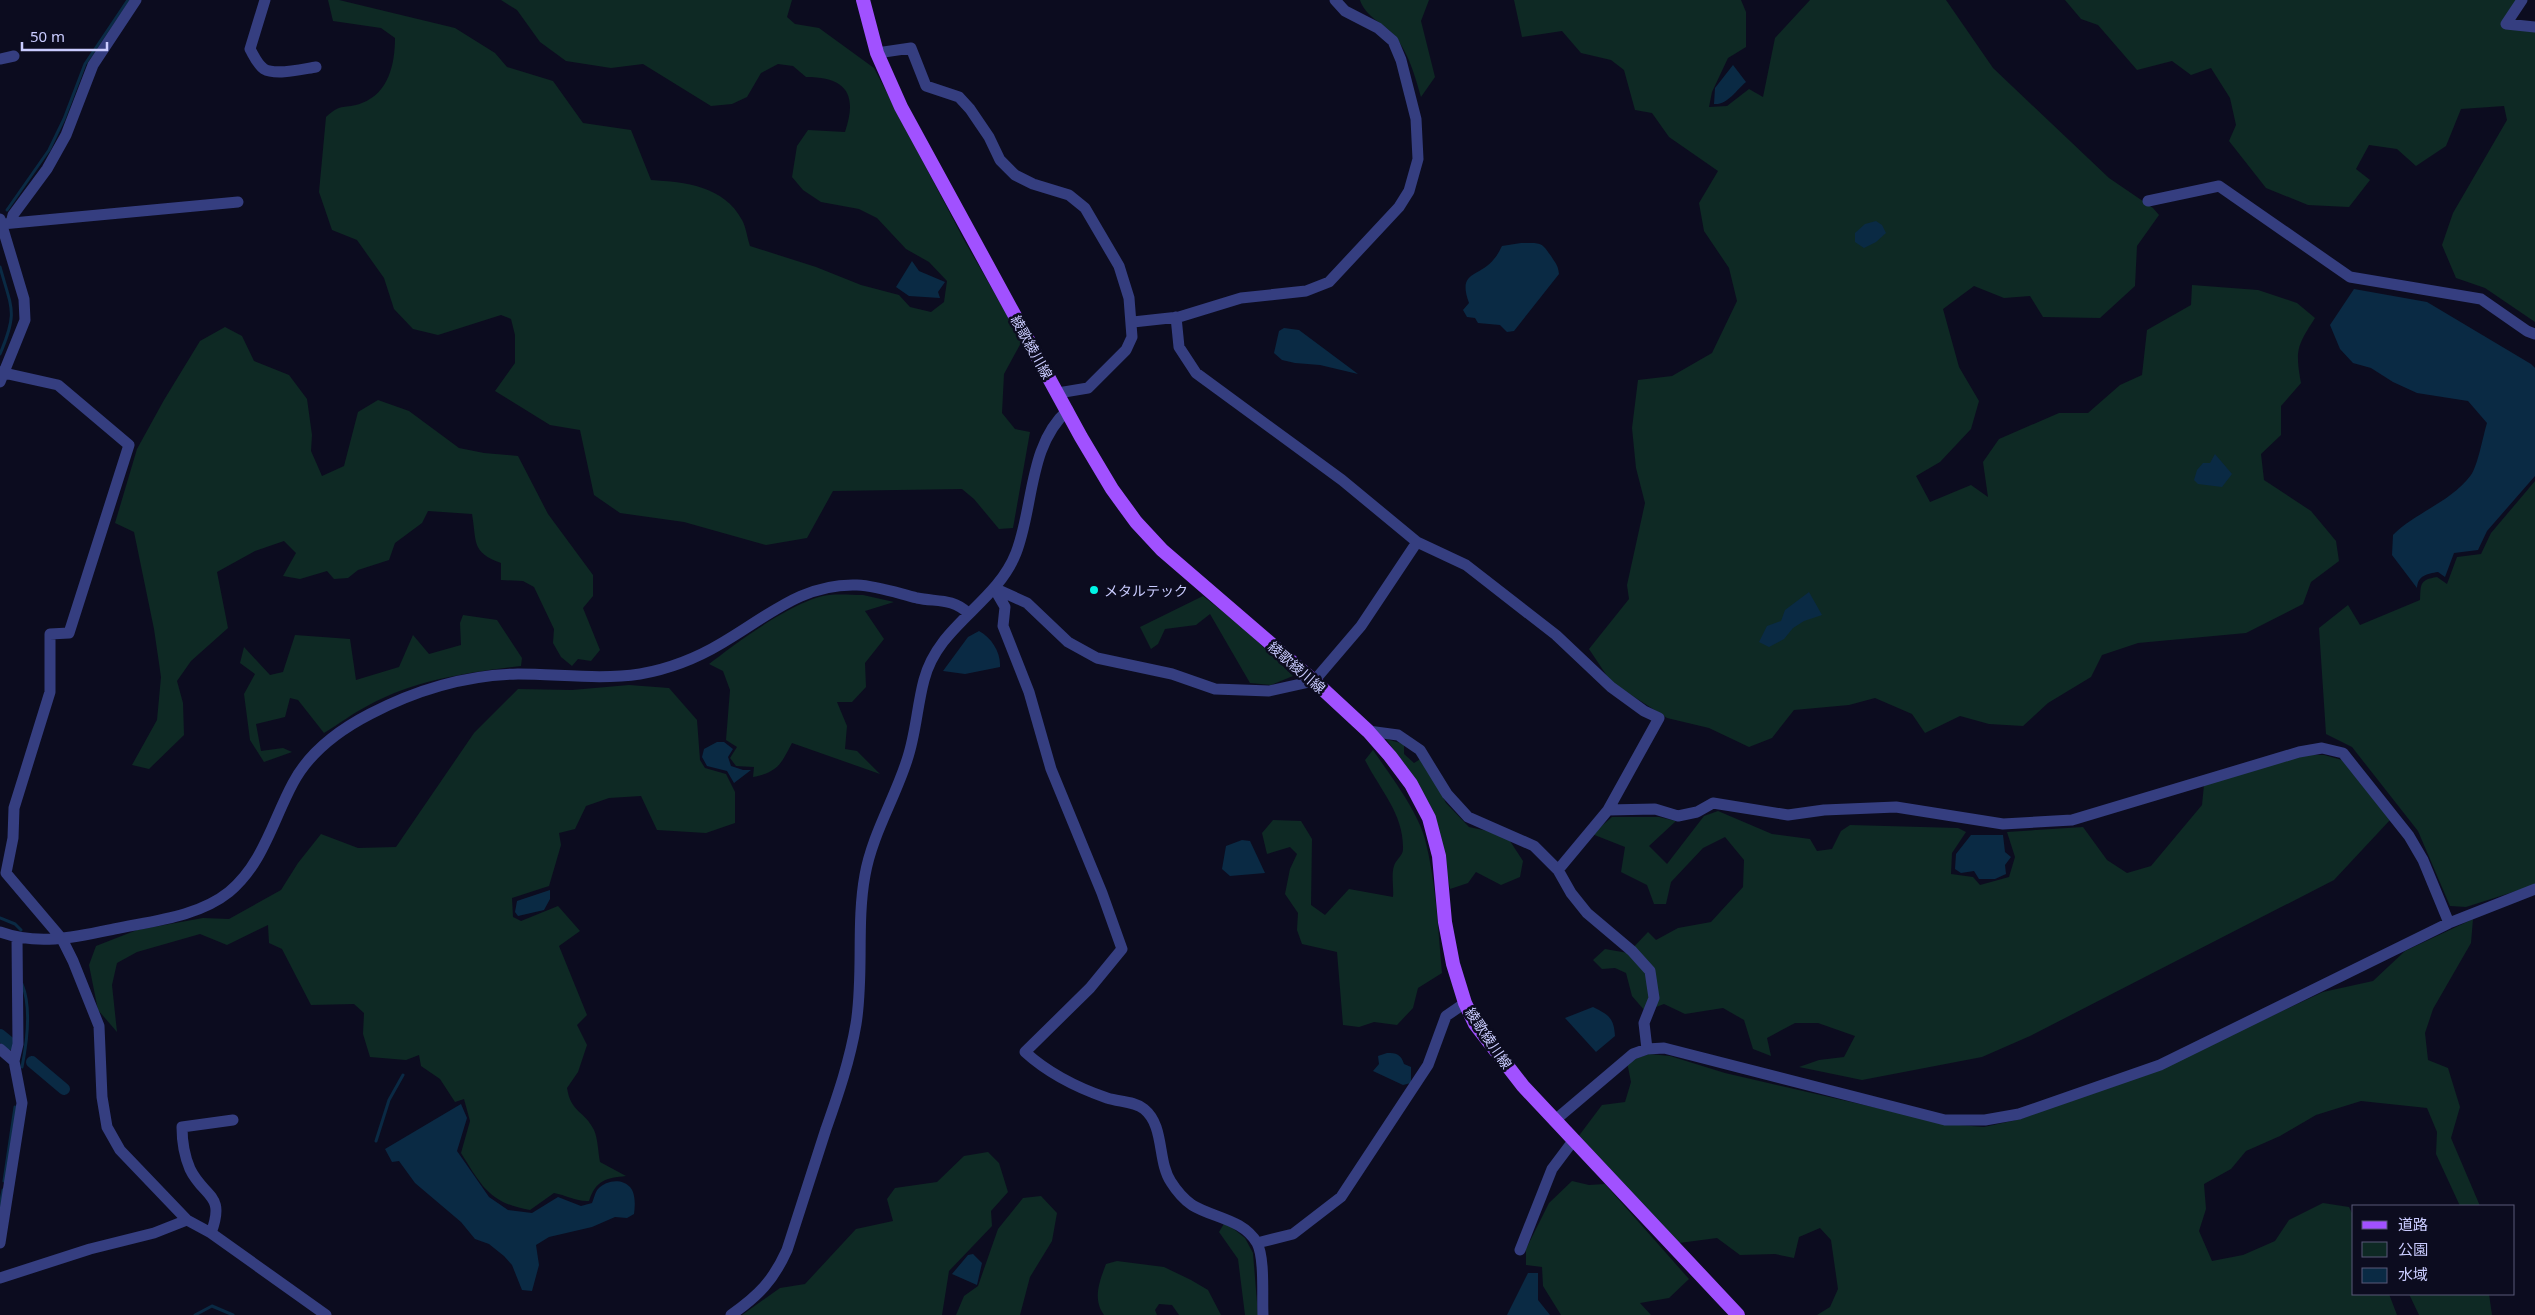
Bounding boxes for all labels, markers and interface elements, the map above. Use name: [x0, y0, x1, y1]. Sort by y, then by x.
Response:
scale bar: [22, 20, 108, 52]
text: 50 m: [30, 26, 65, 46]
street label: 綾歌綾川線: [1007, 312, 1057, 382]
place label: メタルテック: [1104, 581, 1188, 600]
marker: メタルテック: [1088, 584, 1100, 596]
street label: 綾歌綾川線: [1264, 637, 1330, 697]
street label: 綾歌綾川線: [1462, 1004, 1516, 1072]
legend: [2352, 1205, 2515, 1295]
text: 道路: [2398, 1214, 2428, 1234]
text: 公園: [2398, 1239, 2428, 1259]
text: 水域: [2398, 1264, 2428, 1284]

